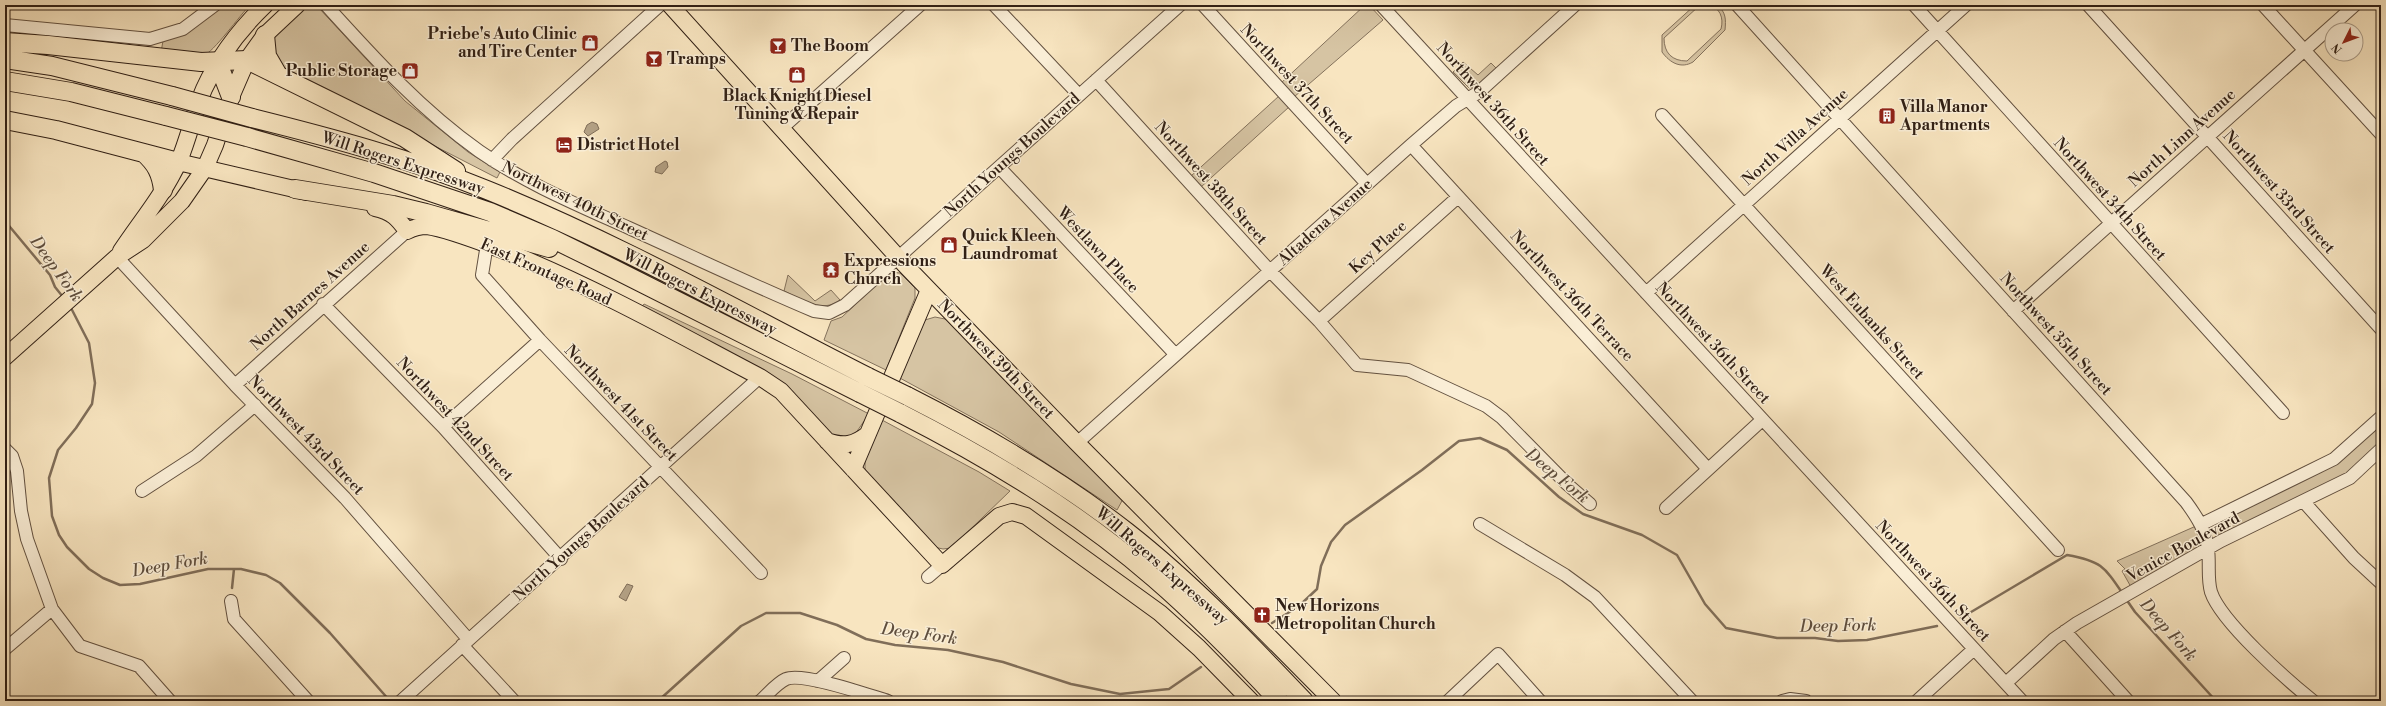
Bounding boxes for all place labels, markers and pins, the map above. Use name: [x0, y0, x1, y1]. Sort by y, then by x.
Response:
place label: Priebe's Auto Clinic and Tire Center: [427, 24, 577, 62]
shop icon: Priebe's Auto Clinic and Tire Center: [580, 33, 600, 53]
bar icon: The Boom: [768, 36, 788, 56]
place label: The Boom: [791, 36, 869, 56]
bar icon: Tramps: [644, 49, 664, 69]
place label: Tramps: [667, 49, 726, 69]
place label: Public Storage: [286, 61, 397, 81]
shop icon: Public Storage: [400, 61, 420, 81]
shop icon: Black Knight Diesel Tuning & Repair: [787, 65, 807, 85]
place label: Black Knight Diesel Tuning & Repair: [723, 86, 872, 124]
place label: Villa Manor Apartments: [1899, 97, 1990, 135]
building icon: Villa Manor Apartments: [1877, 106, 1897, 126]
hotel icon: District Hotel: [554, 135, 574, 155]
place label: District Hotel: [577, 135, 680, 155]
place label: Quick Kleen Laundromat: [962, 226, 1058, 264]
shop icon: Quick Kleen Laundromat: [939, 235, 959, 255]
place label: Expressions Church: [844, 251, 936, 289]
temple icon: Expressions Church: [821, 260, 841, 280]
place label: New Horizons Metropolitan Church: [1275, 596, 1436, 634]
church icon: New Horizons Metropolitan Church: [1252, 605, 1272, 625]

